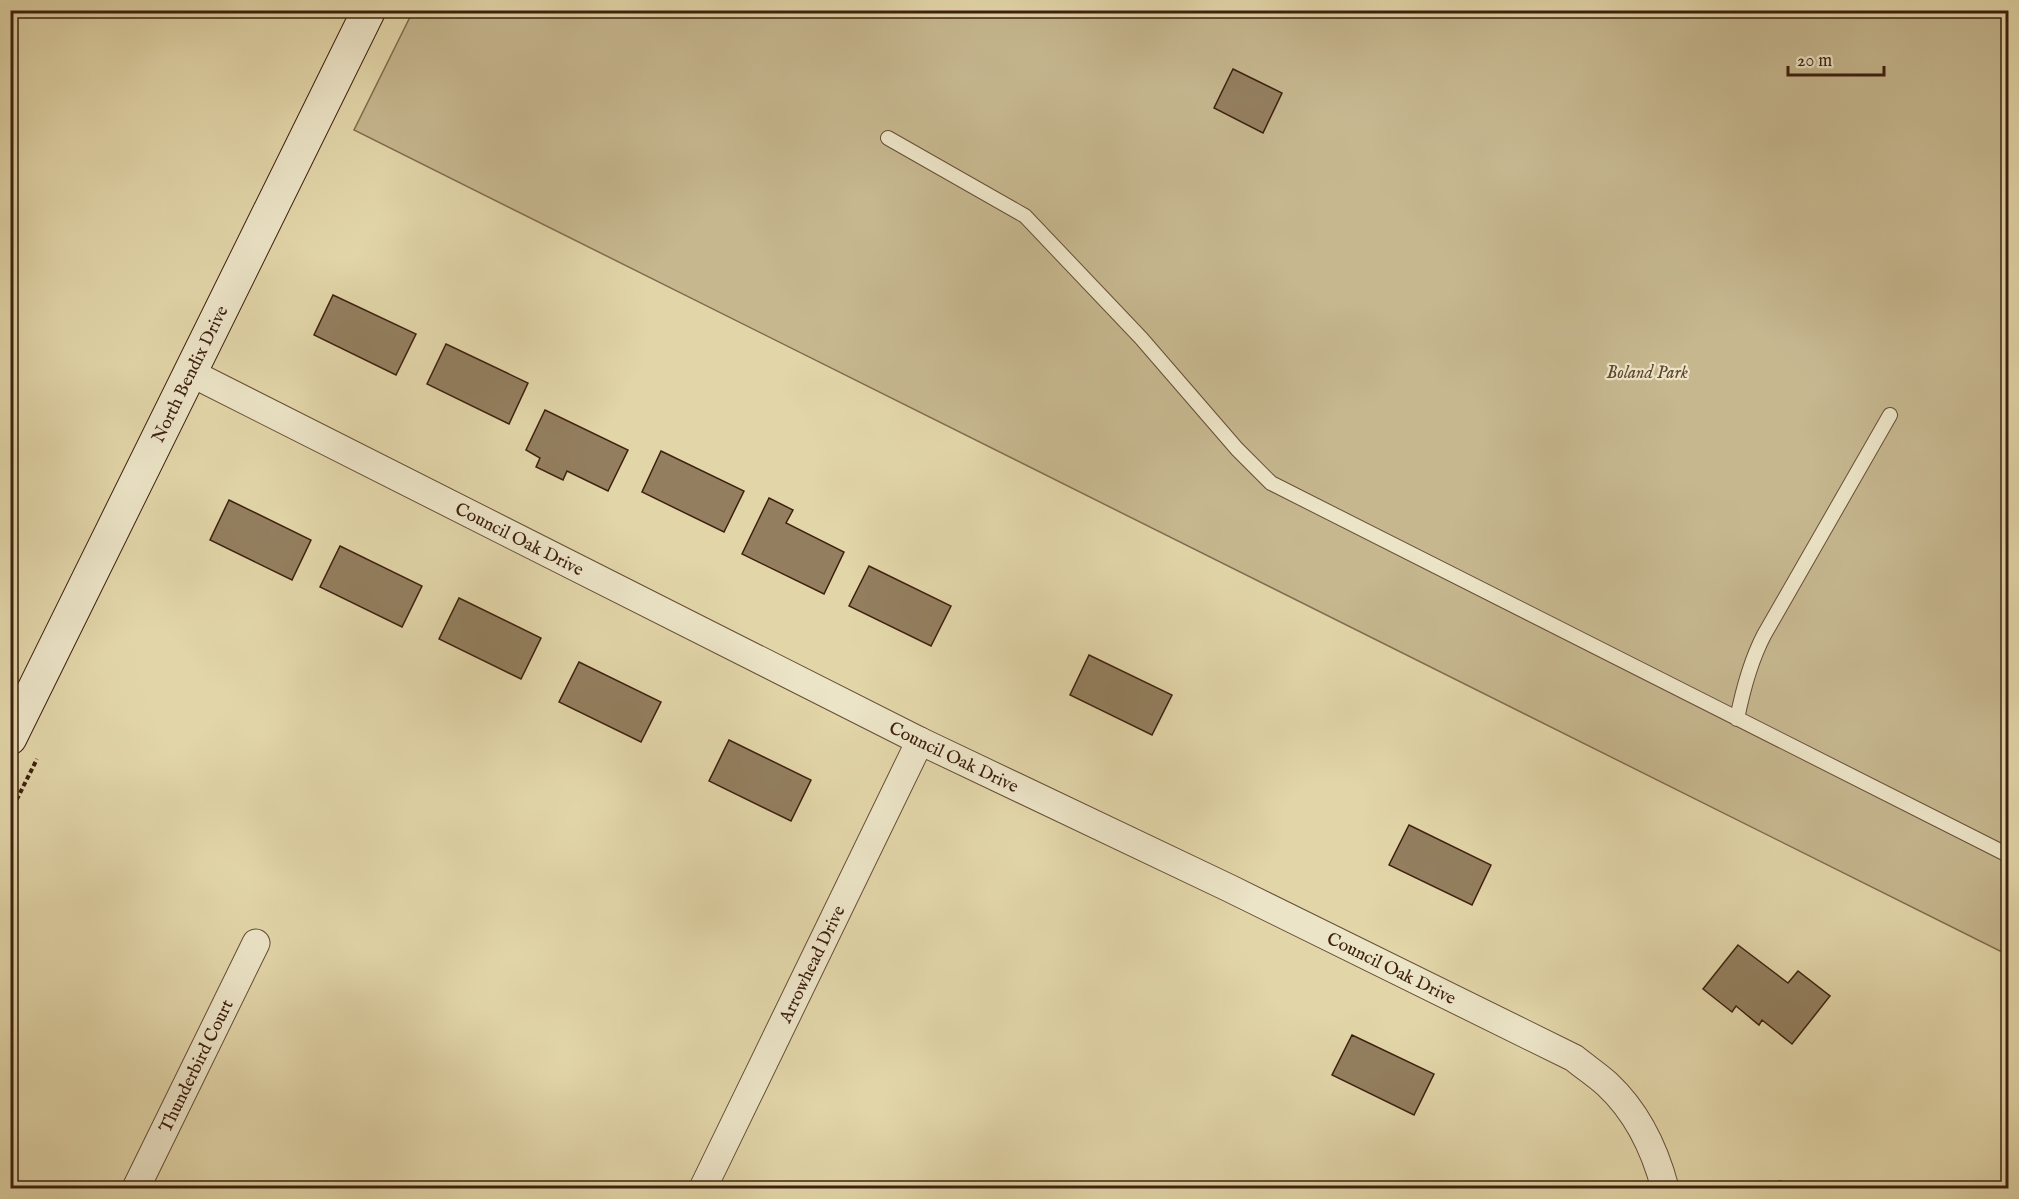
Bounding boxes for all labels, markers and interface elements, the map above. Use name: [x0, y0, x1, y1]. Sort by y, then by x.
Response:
scale bar: [1788, 39, 1884, 77]
text: 20 m: [1797, 50, 1832, 73]
street label: North Bendix Drive: [147, 302, 234, 447]
park label: Boland Park: [1606, 362, 1688, 385]
street label: Council Oak Drive: [451, 498, 587, 582]
street label: Council Oak Drive: [885, 717, 1022, 799]
street label: Arrowhead Drive: [774, 902, 851, 1028]
street label: Council Oak Drive: [1322, 928, 1459, 1011]
street label: Thunderbird Court: [155, 996, 239, 1137]

